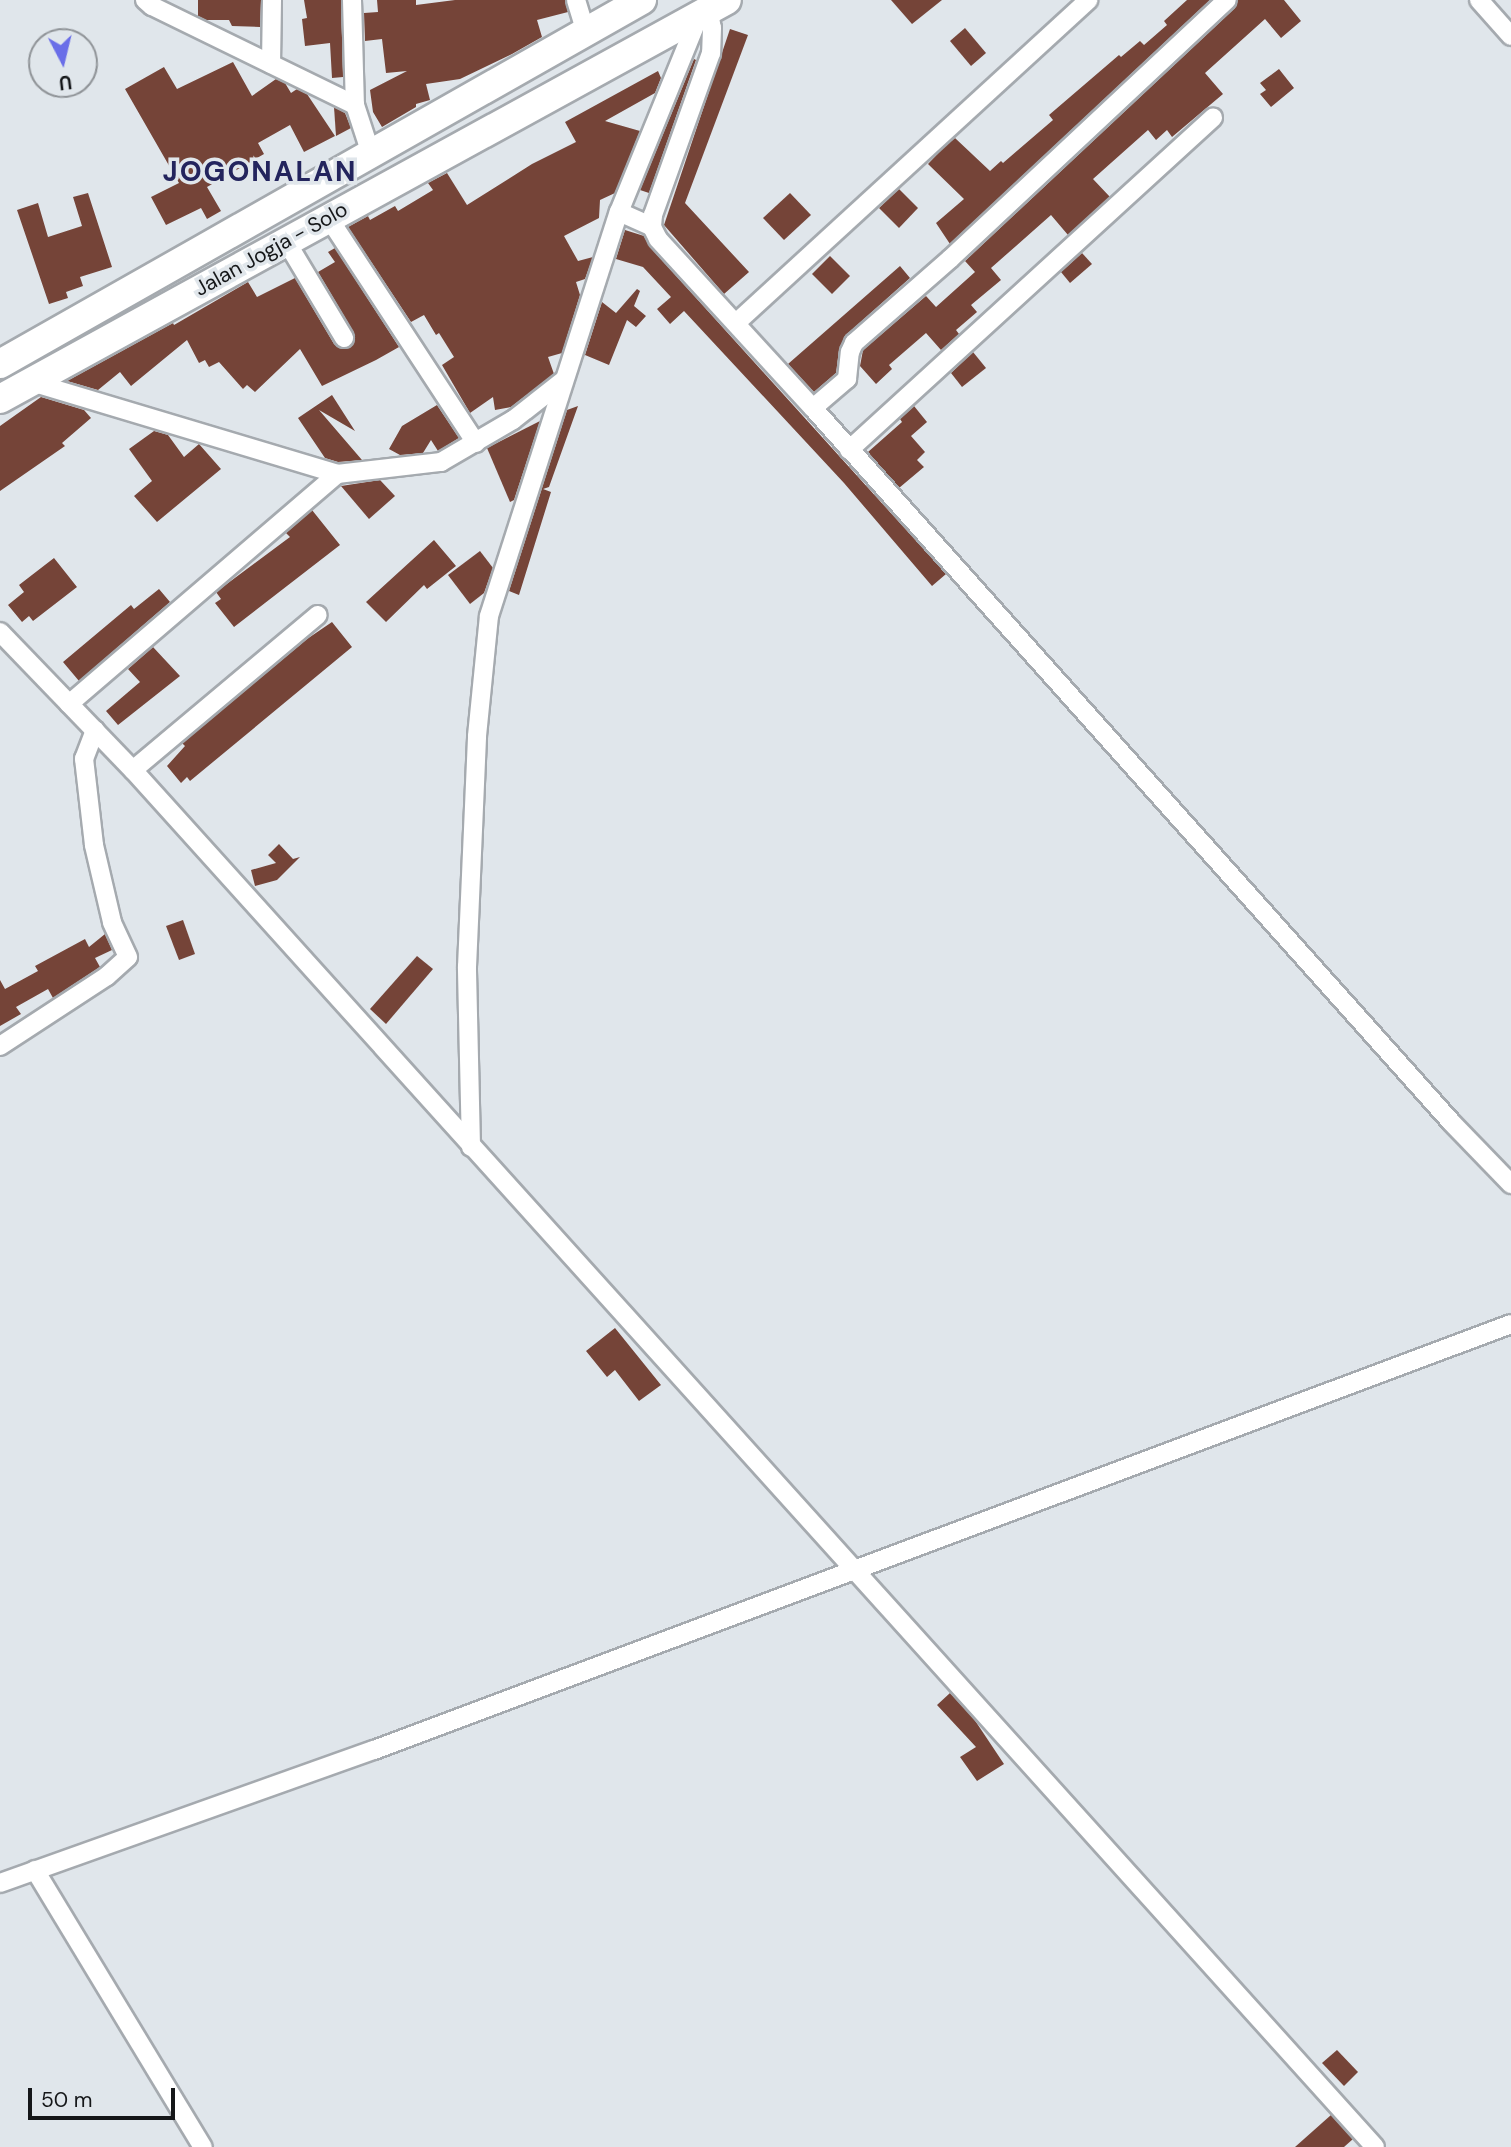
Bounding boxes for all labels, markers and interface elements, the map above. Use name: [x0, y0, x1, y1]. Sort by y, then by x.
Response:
north arrow: [28, 28, 98, 98]
text: U: [57, 69, 73, 96]
district label: JOGONALAN: [164, 155, 356, 189]
street label: Jalan Jogja - Solo: [190, 196, 352, 302]
scale bar: [32, 2074, 178, 2118]
text: 50 m: [41, 2086, 92, 2114]

